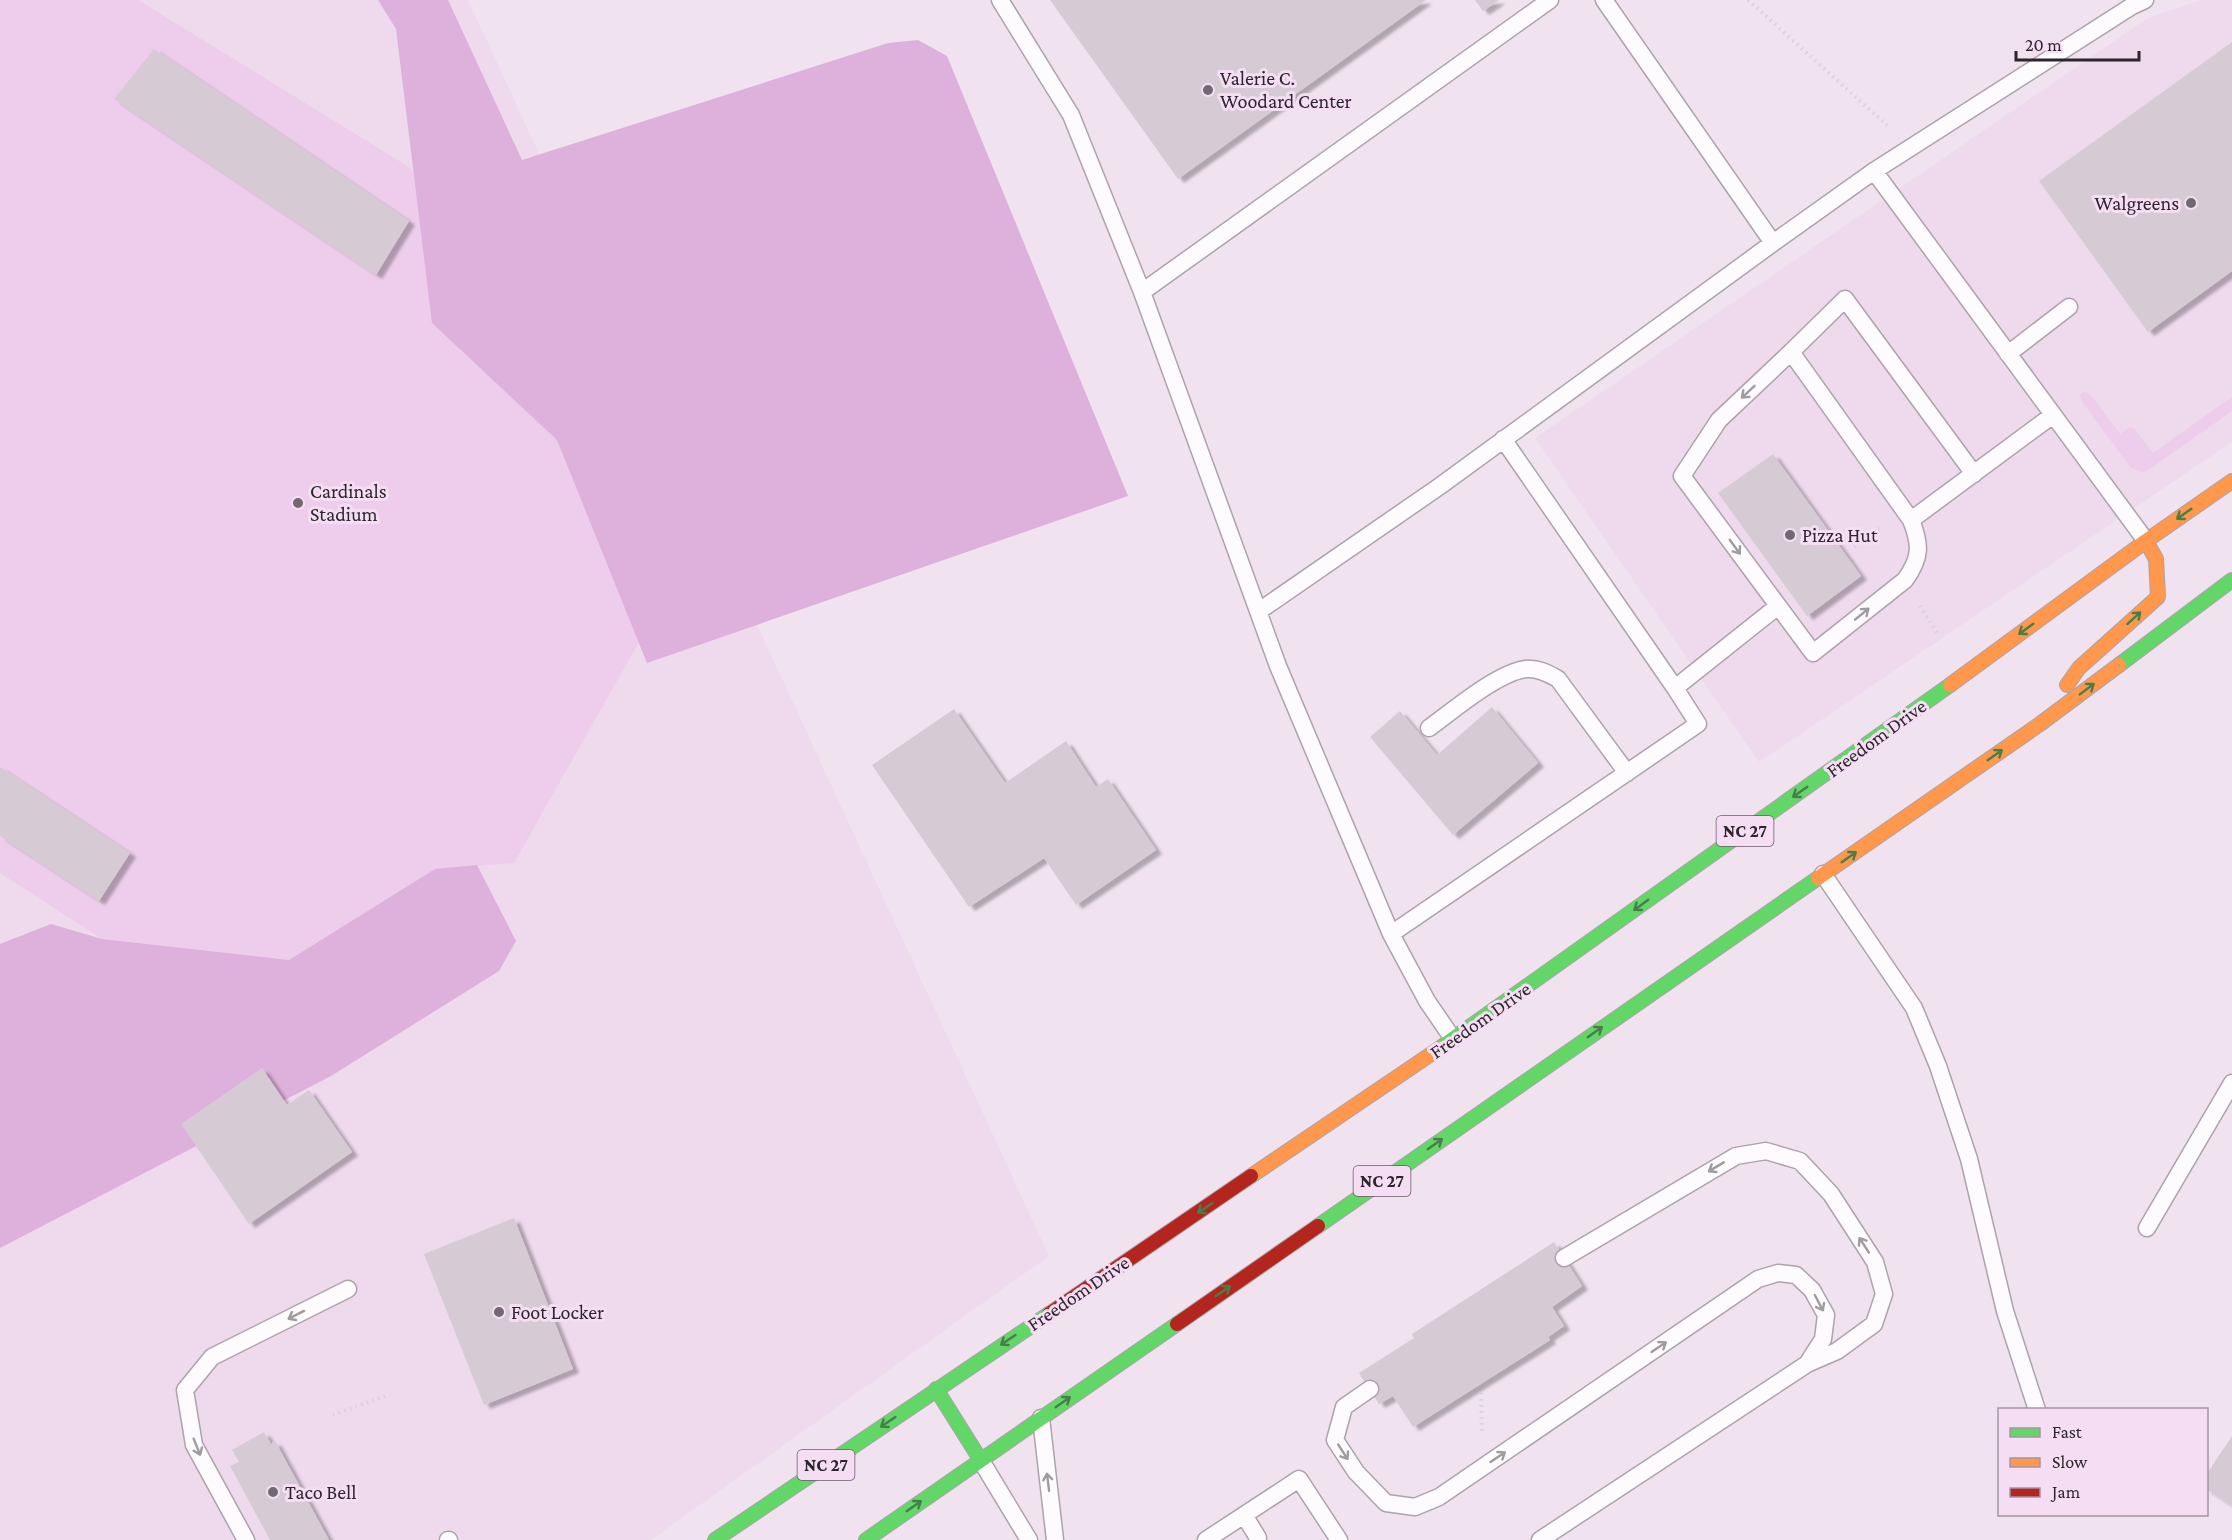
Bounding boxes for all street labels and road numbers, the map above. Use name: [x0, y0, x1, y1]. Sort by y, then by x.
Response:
street label: Freedom Drive: [1822, 694, 1930, 782]
road number: NC 27: [1716, 816, 1774, 846]
street label: Freedom Drive: [1425, 977, 1535, 1063]
road number: NC 27: [1354, 1166, 1410, 1196]
street label: Freedom Drive: [1023, 1251, 1133, 1335]
road number: NC 27: [798, 1450, 854, 1480]

